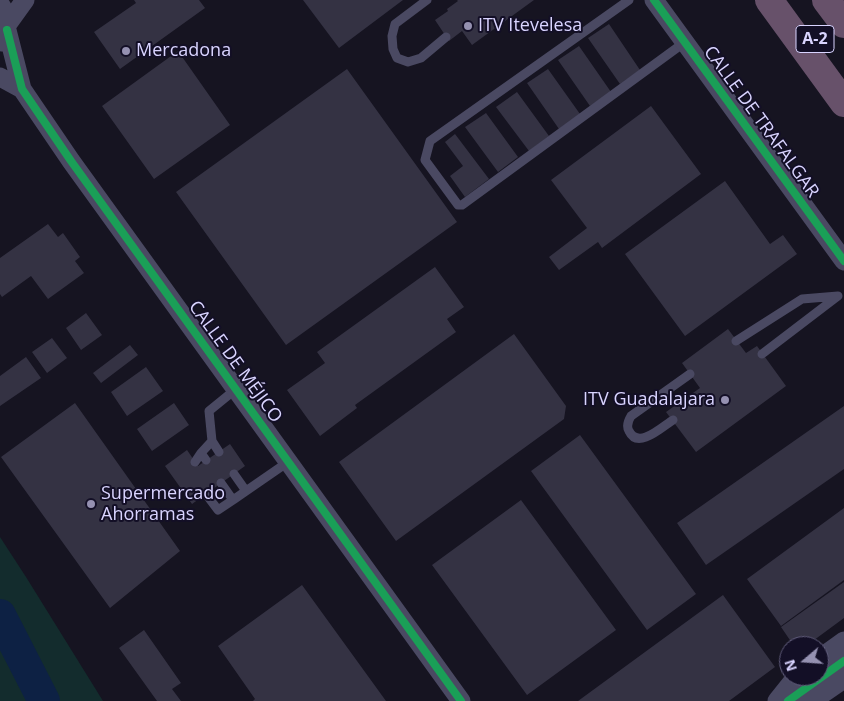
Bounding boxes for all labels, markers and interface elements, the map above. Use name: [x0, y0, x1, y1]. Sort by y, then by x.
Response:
place label: ITV Itevelesa: [478, 15, 582, 37]
marker: ITV Itevelesa: [462, 20, 474, 32]
road number: A-2: [796, 26, 834, 52]
place label: Mercadona: [136, 40, 231, 62]
street label: CALLE DE TRAFALGAR: [699, 42, 823, 202]
marker: Mercadona: [120, 45, 132, 57]
street label: CALLE DE MÉJICO: [184, 297, 286, 427]
place label: ITV Guadalajara: [583, 389, 715, 411]
marker: ITV Guadalajara: [719, 394, 731, 406]
place label: Supermercado Ahorramas: [101, 483, 225, 526]
marker: Supermercado Ahorramas: [85, 498, 97, 510]
north arrow: [779, 636, 829, 686]
text: N: [779, 657, 801, 674]

